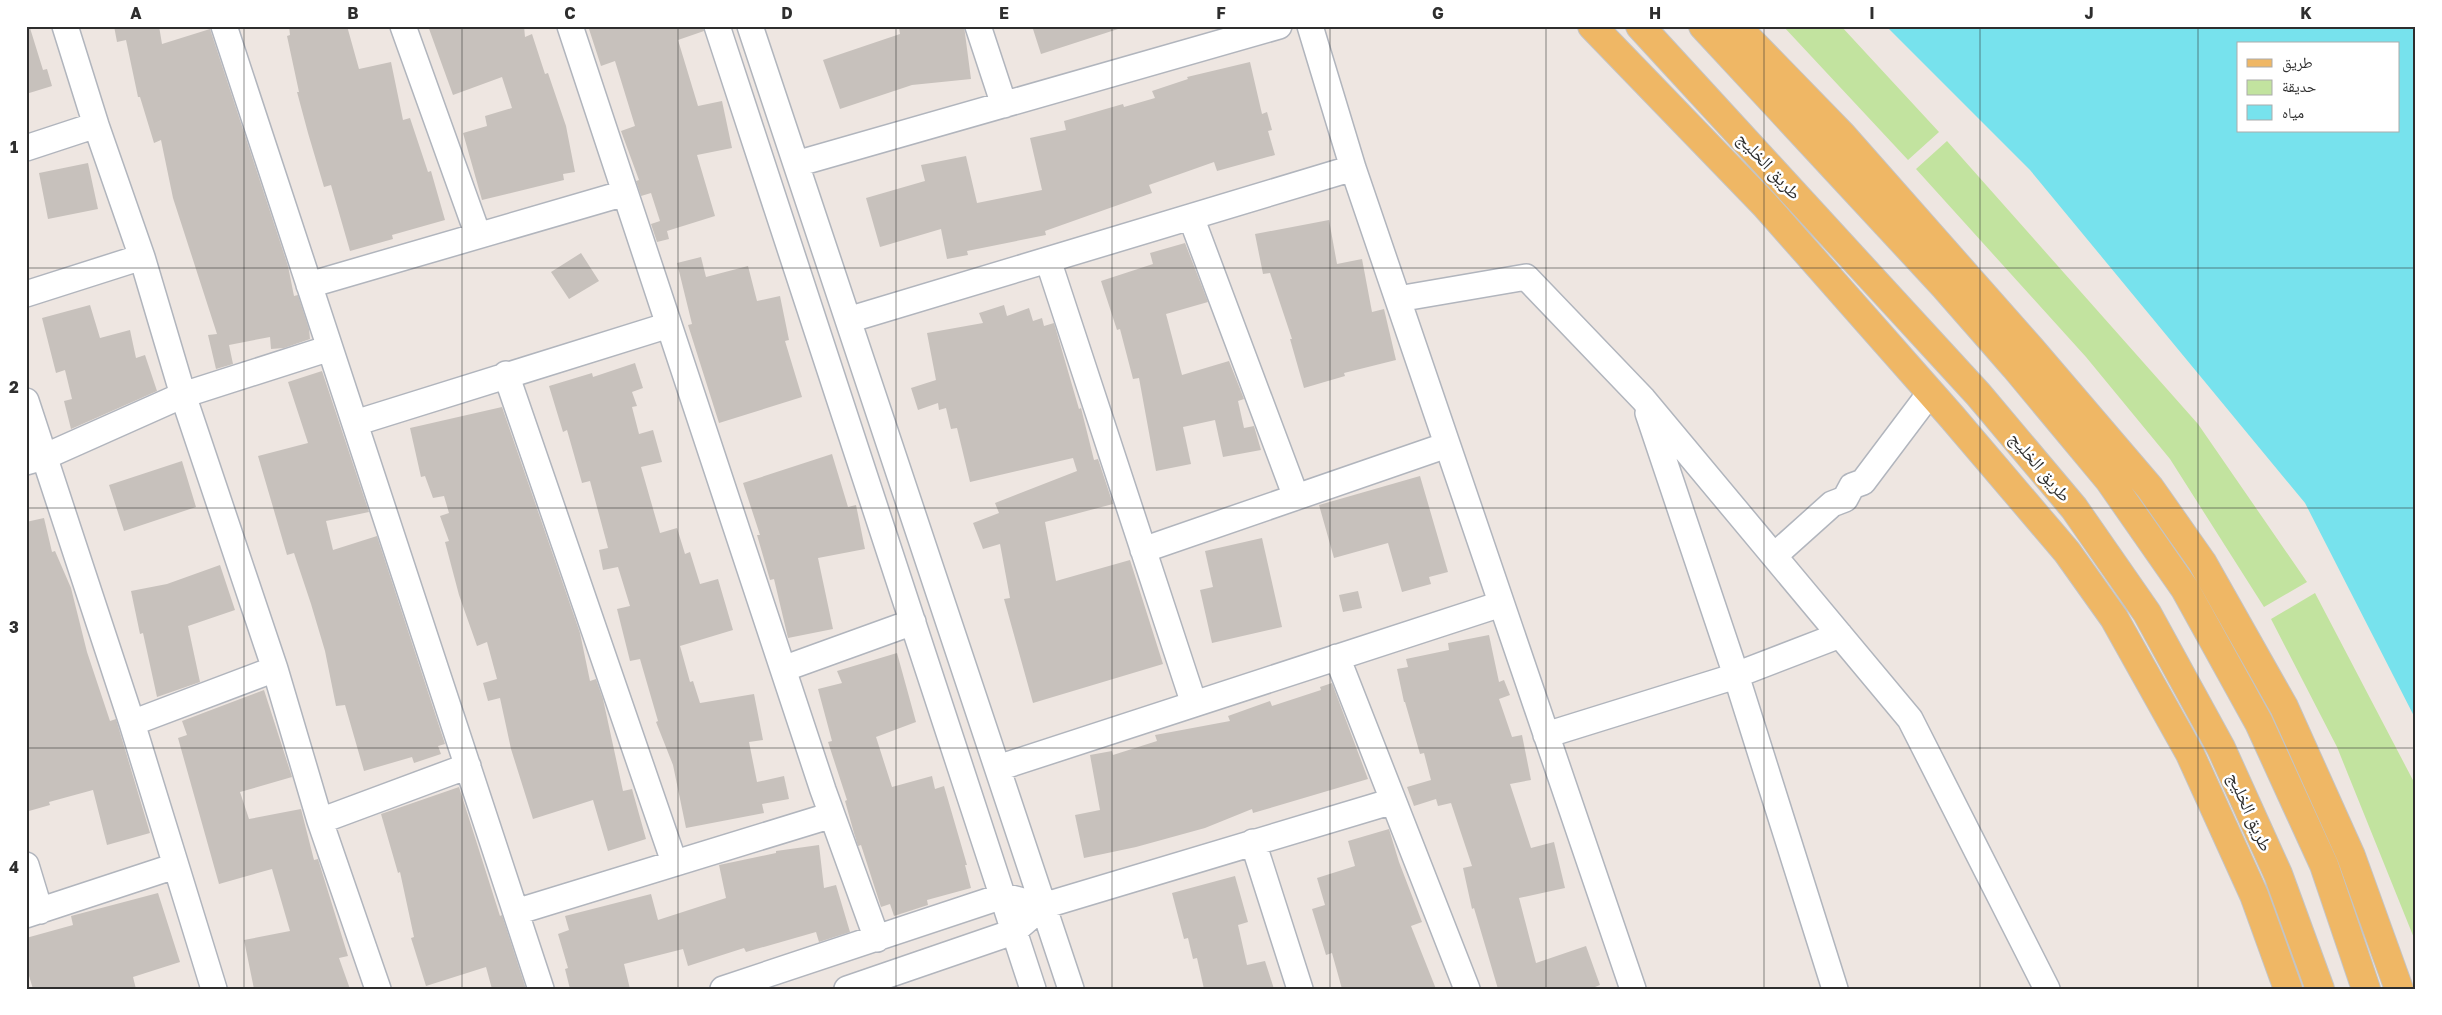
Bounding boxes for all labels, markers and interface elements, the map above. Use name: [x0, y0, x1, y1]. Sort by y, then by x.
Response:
text: A: [130, 3, 142, 23]
text: B: [347, 3, 359, 23]
text: C: [564, 3, 576, 23]
text: D: [781, 3, 793, 23]
text: E: [999, 3, 1009, 23]
text: F: [1216, 3, 1226, 23]
text: G: [1432, 3, 1444, 23]
text: H: [1649, 3, 1661, 23]
text: I: [1869, 3, 1875, 23]
text: J: [2084, 3, 2094, 23]
text: K: [2300, 3, 2312, 23]
legend: [2237, 42, 2400, 132]
text: طريق: [2282, 53, 2313, 73]
text: حديقة: [2282, 77, 2317, 95]
text: مياه: [2282, 103, 2304, 121]
street label: طريق الخليج: [1731, 127, 1807, 205]
text: 1: [10, 137, 18, 157]
text: 2: [9, 377, 19, 397]
street label: طريق الخليج: [2004, 427, 2076, 507]
text: 3: [9, 617, 19, 637]
street label: طريق الخليج: [2222, 769, 2278, 855]
text: 4: [9, 857, 19, 877]

